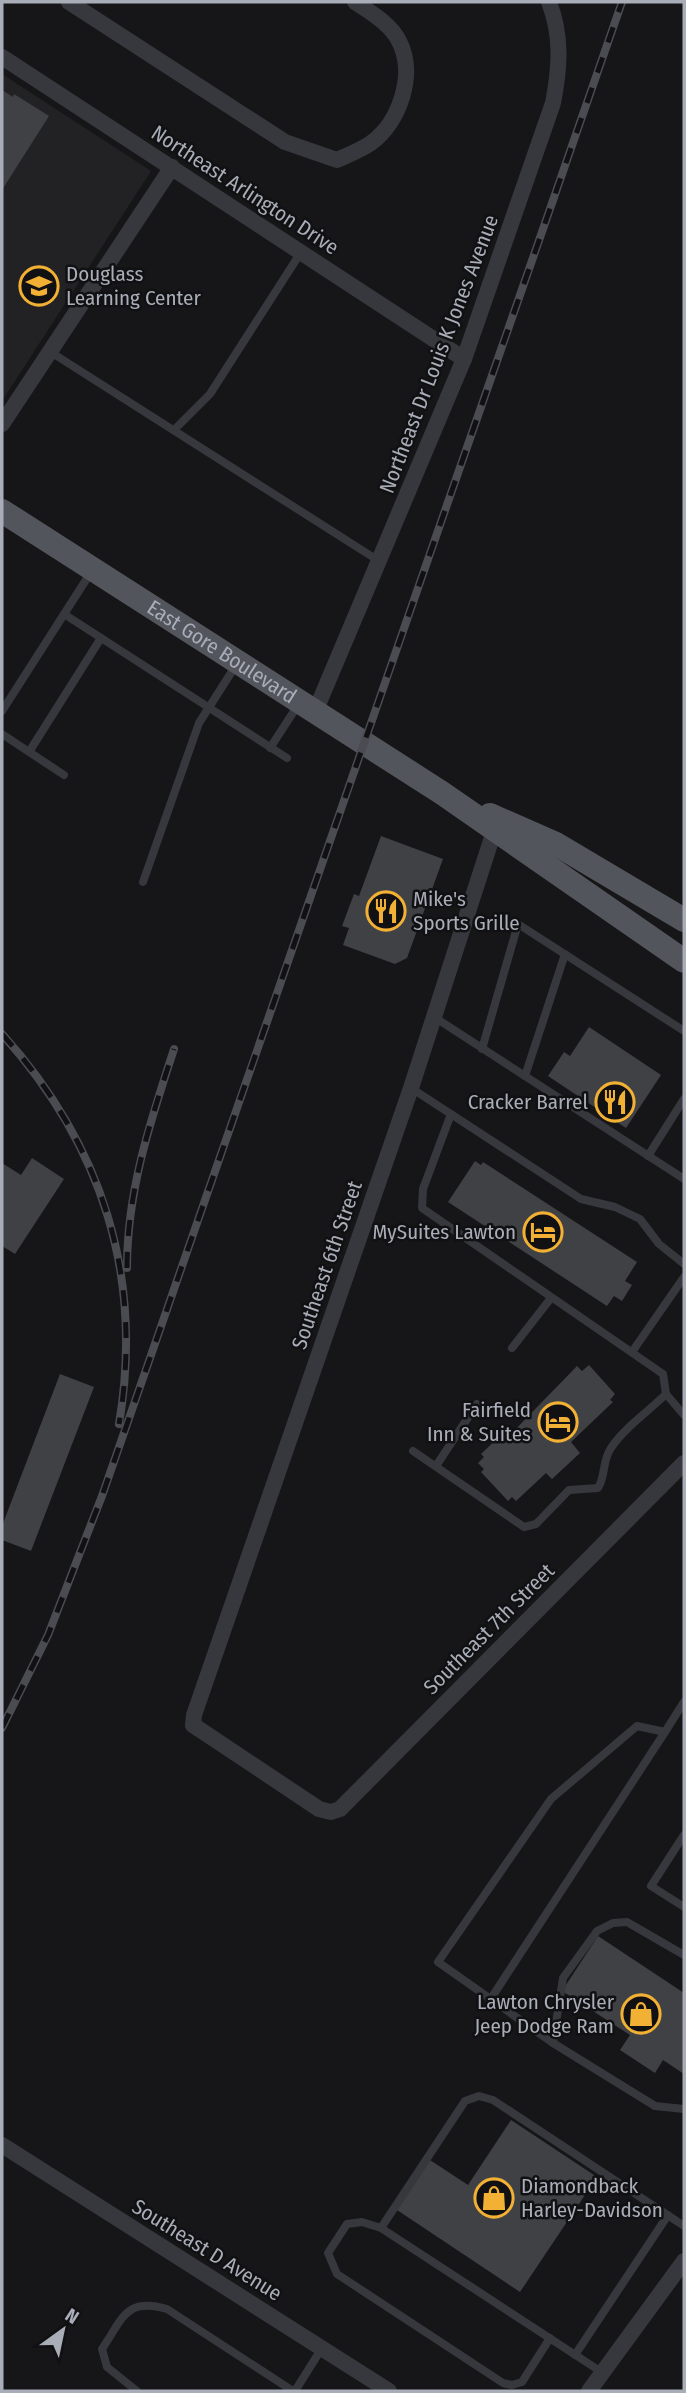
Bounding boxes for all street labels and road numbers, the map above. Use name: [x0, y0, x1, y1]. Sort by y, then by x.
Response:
street label: Northeast Arlington Drive: [146, 120, 344, 260]
street label: Northeast Dr Louis K Jones Avenue: [374, 211, 504, 497]
street label: East Gore Boulevard: [142, 594, 301, 709]
street label: Southeast 6th Street: [286, 1177, 368, 1353]
street label: Southeast 7th Street: [418, 1558, 560, 1700]
street label: Southeast D Avenue: [127, 2193, 287, 2307]

